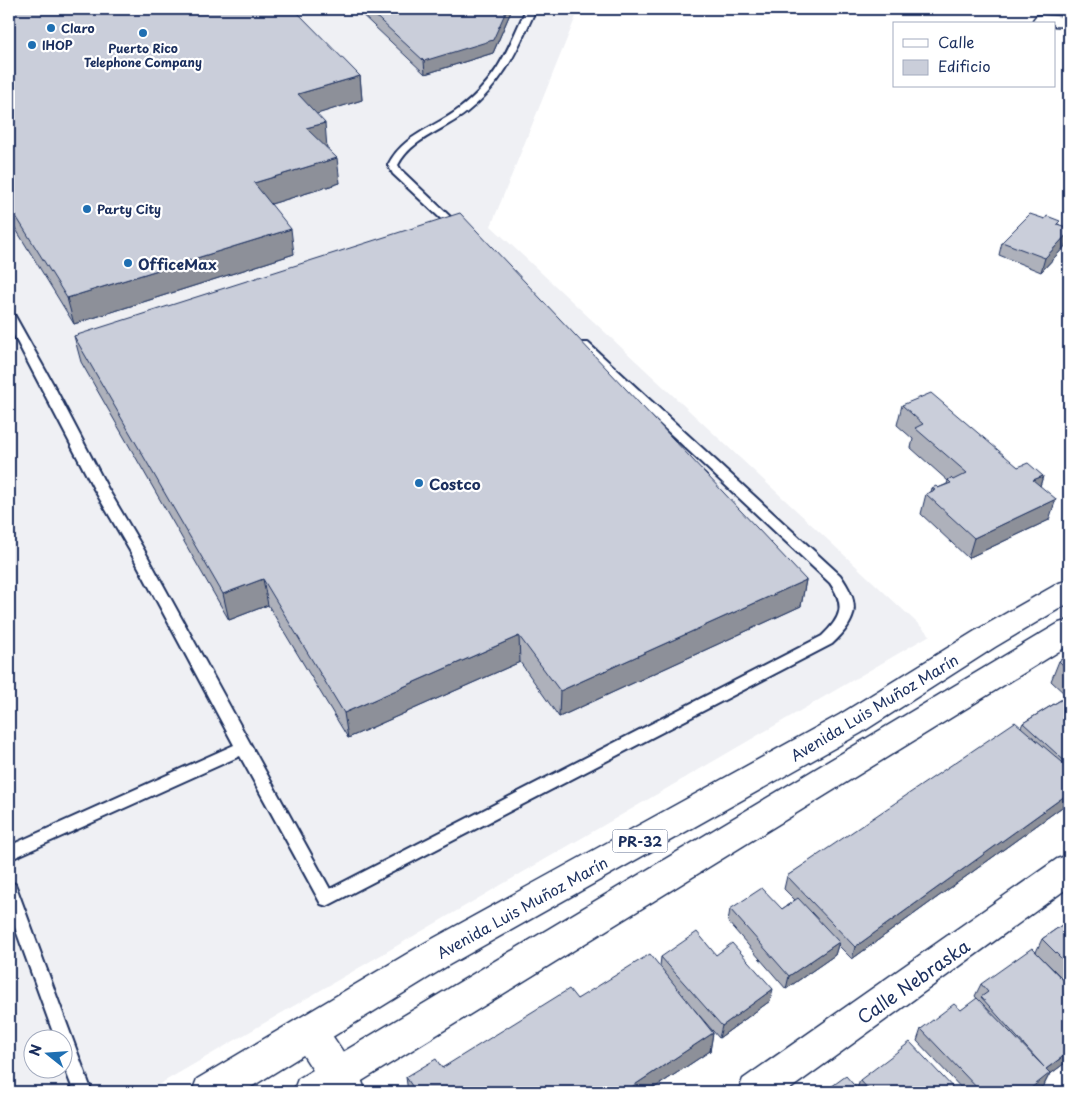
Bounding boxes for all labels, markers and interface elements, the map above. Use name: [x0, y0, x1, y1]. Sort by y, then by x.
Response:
place label: Claro: [61, 19, 95, 37]
marker: Claro: [45, 22, 57, 34]
legend: [893, 22, 1056, 88]
marker: Puerto Rico Telephone Company: [137, 27, 149, 39]
text: Calle: [938, 30, 975, 53]
place label: IHOP: [42, 36, 73, 54]
marker: IHOP: [26, 39, 38, 51]
place label: Puerto Rico Telephone Company: [84, 39, 202, 71]
text: Edificio: [938, 54, 991, 77]
place label: Party City: [97, 200, 161, 218]
marker: Party City: [81, 203, 93, 215]
place label: OfficeMax: [138, 252, 217, 275]
marker: OfficeMax: [122, 257, 134, 269]
place label: Costco: [429, 472, 481, 495]
marker: Costco: [413, 477, 425, 489]
street label: Avenida Luis Muñoz Marín: [786, 648, 962, 766]
road number: PR-32: [612, 829, 668, 852]
street label: Avenida Luis Muñoz Marín: [432, 850, 612, 964]
street label: Calle Nebraska: [851, 932, 976, 1030]
north arrow: [22, 1028, 72, 1078]
text: N: [23, 1042, 47, 1058]

